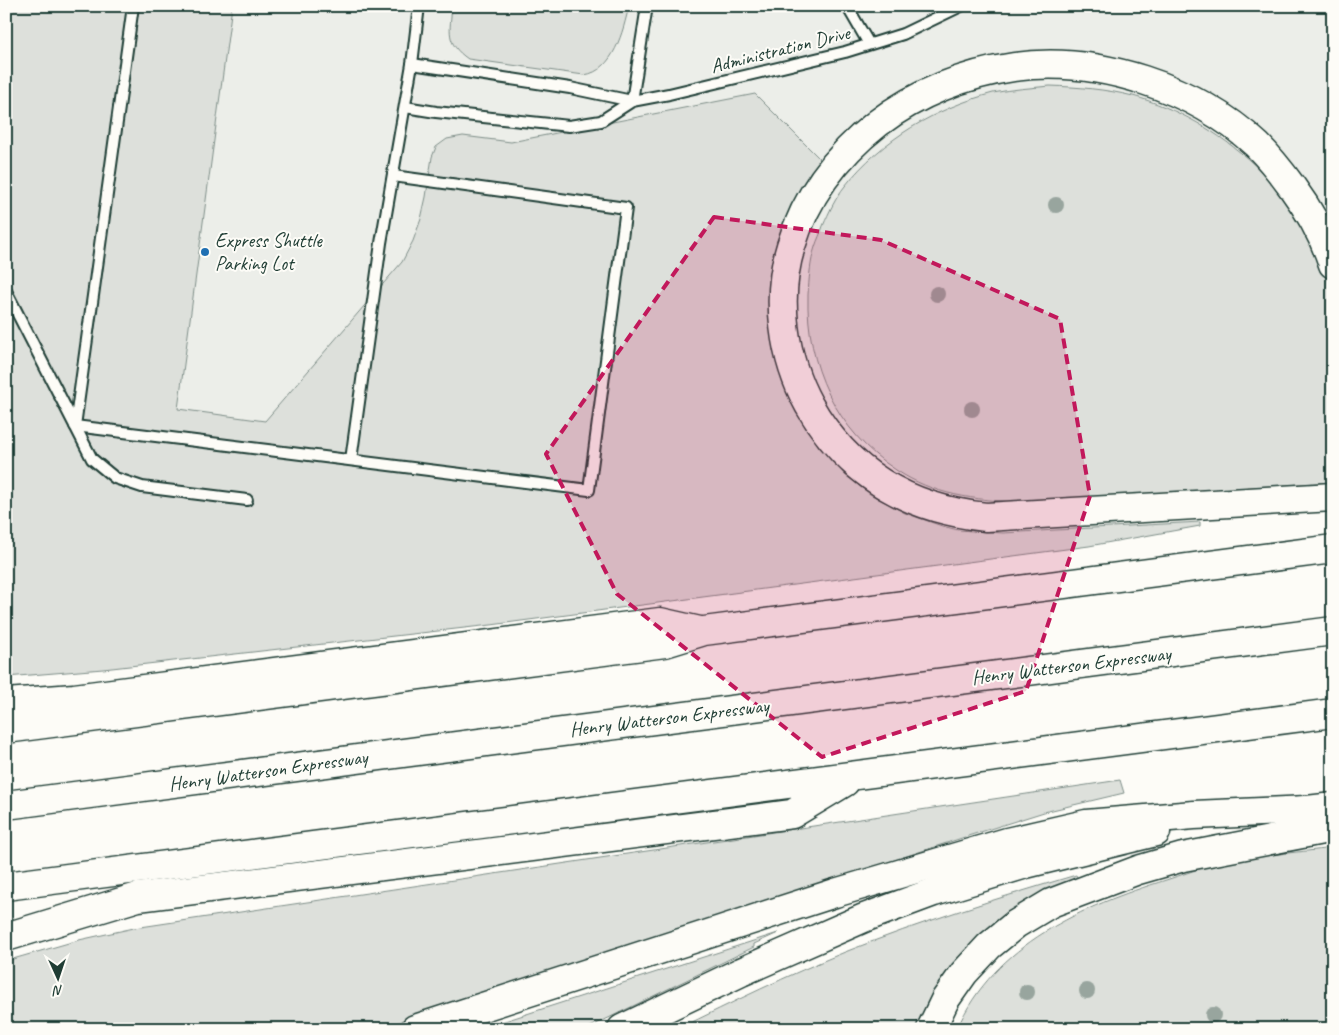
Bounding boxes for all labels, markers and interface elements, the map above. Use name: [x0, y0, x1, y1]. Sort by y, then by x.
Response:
street label: Administration Drive: [708, 20, 854, 79]
place label: Express Shuttle Parking Lot: [215, 228, 323, 276]
marker: Express Shuttle Parking Lot: [199, 246, 211, 258]
street label: Henry Watterson Expressway: [970, 641, 1174, 690]
street label: Henry Watterson Expressway: [568, 693, 772, 742]
street label: Henry Watterson Expressway: [167, 744, 371, 797]
north arrow: [32, 952, 82, 1002]
text: N: [52, 982, 63, 999]

